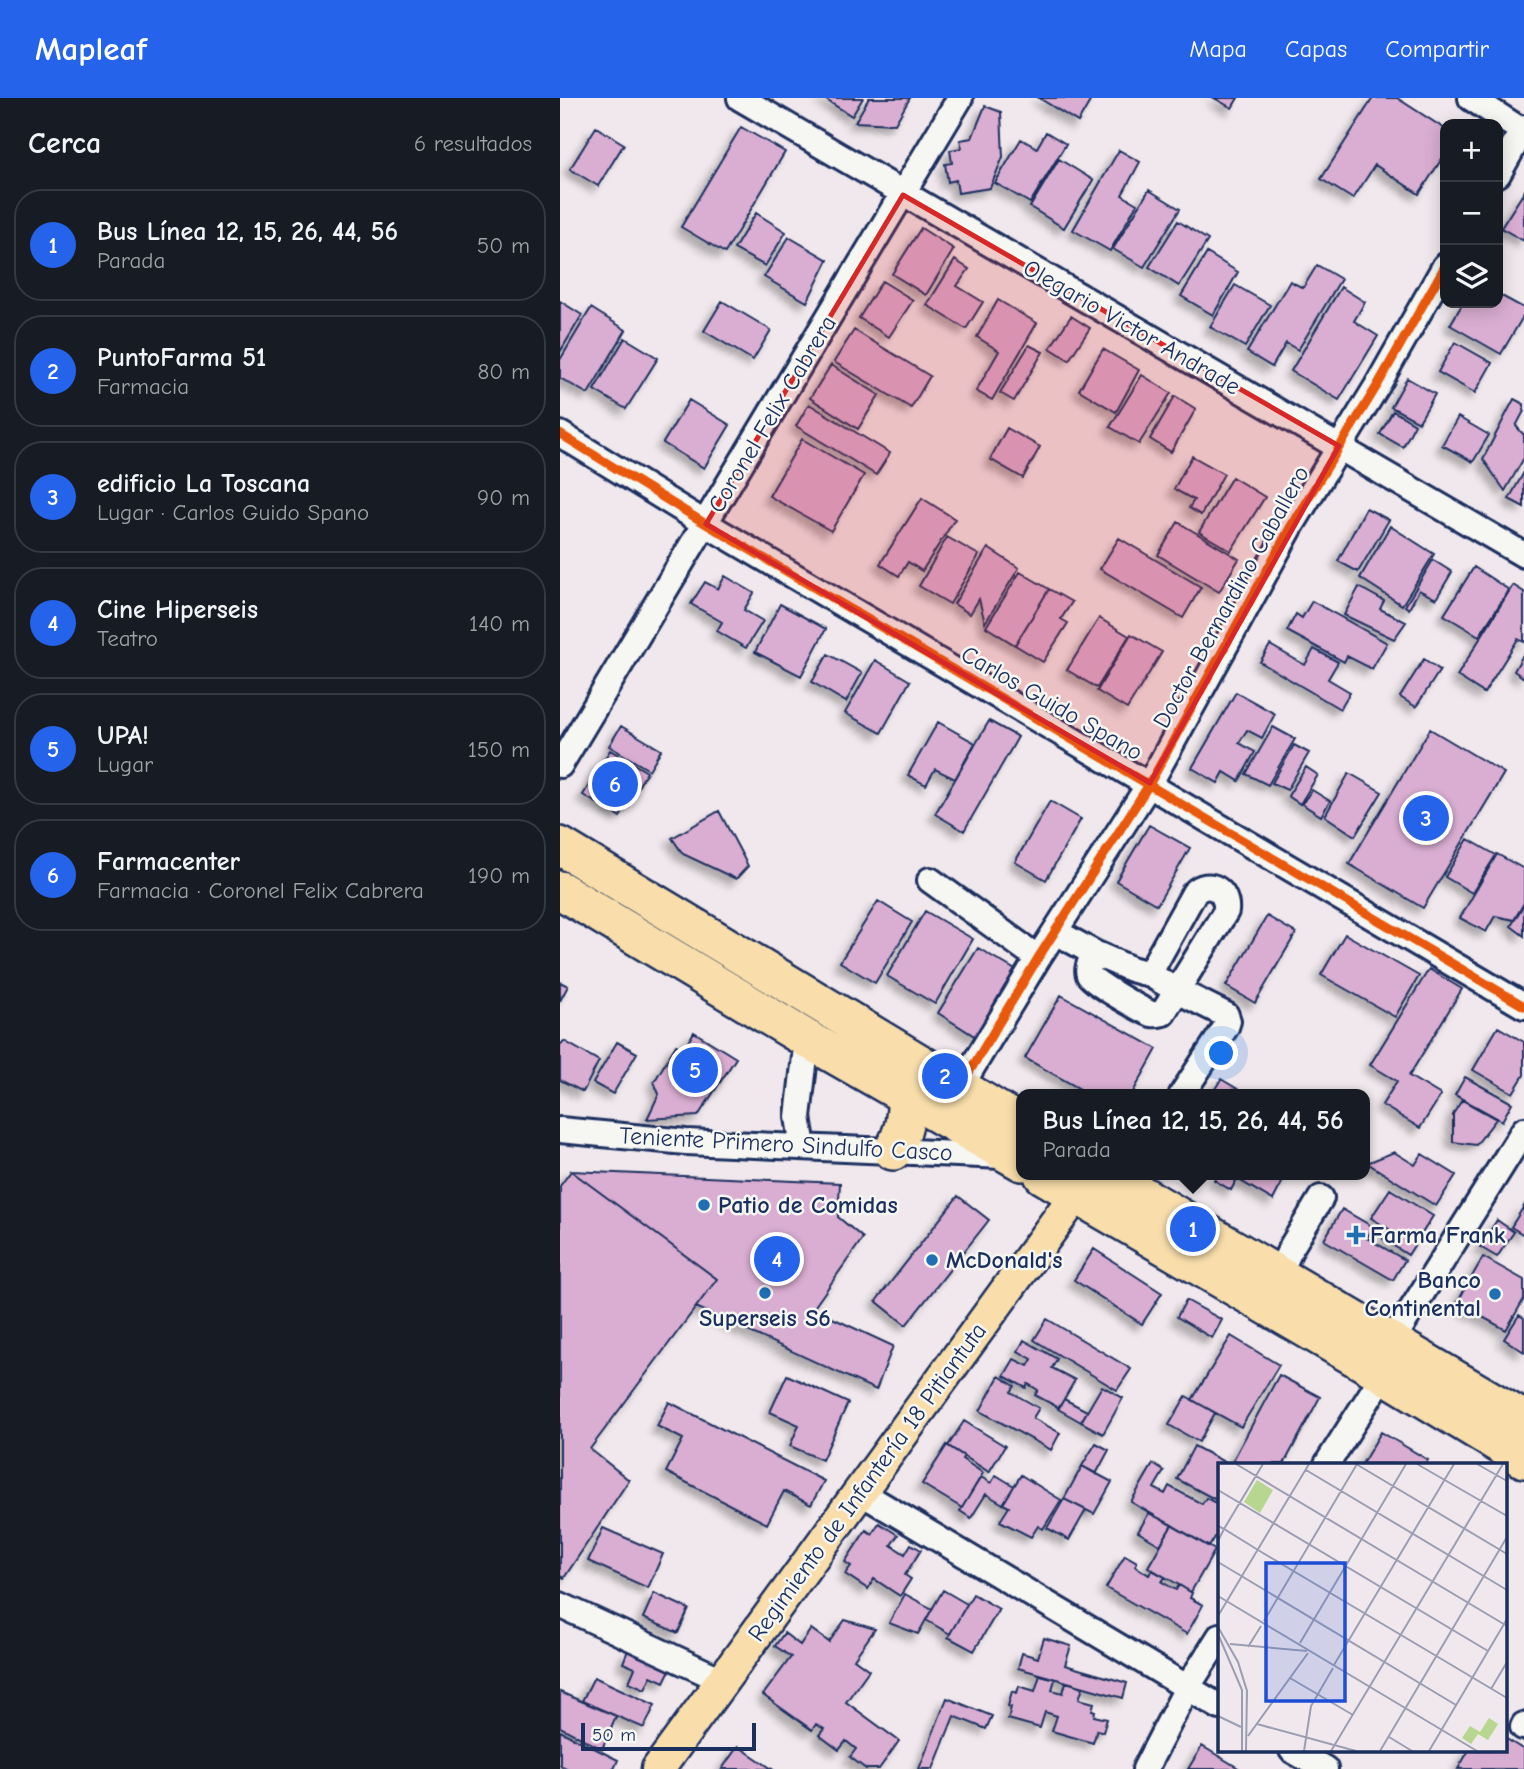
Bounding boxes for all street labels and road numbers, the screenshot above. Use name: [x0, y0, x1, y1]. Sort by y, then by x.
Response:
street label: Olegario Victor Andrade: [1019, 253, 1245, 401]
street label: Coronel Felix Cabrera: [702, 310, 842, 518]
street label: Doctor Bernardino Caballero: [1147, 461, 1315, 733]
street label: Carlos Guido Spano: [956, 640, 1148, 766]
street label: Teniente Primero Sindulfo Casco: [619, 1121, 953, 1167]
street label: Regimiento de Infantería 18 Pitiantuta: [742, 1317, 992, 1647]

